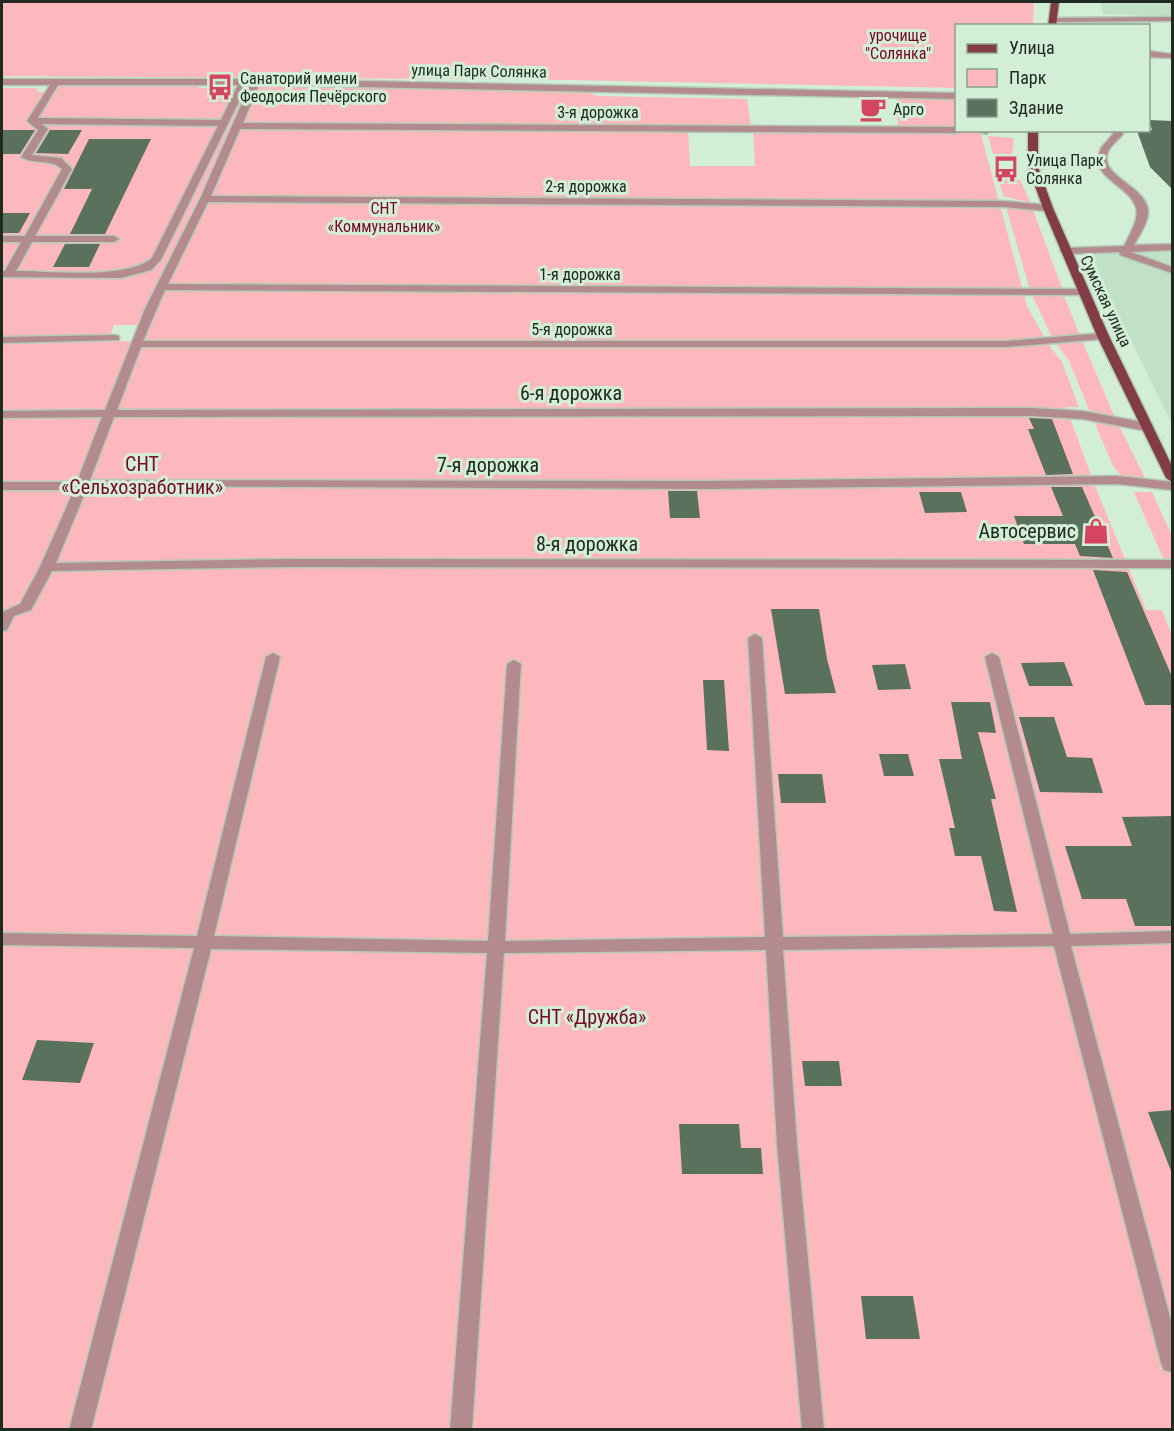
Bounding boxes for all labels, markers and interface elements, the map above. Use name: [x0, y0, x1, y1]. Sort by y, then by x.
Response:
legend: [955, 24, 1150, 132]
park label: урочище "Солянка": [865, 26, 931, 63]
text: Улица: [1009, 37, 1055, 58]
street label: улица Парк Солянка: [411, 60, 547, 82]
text: Парк: [1009, 67, 1047, 88]
place label: Санаторий имени Феодосия Печёрского: [240, 69, 387, 106]
bus stop icon: Санаторий имени Феодосия Печёрского: [205, 72, 235, 102]
cafe icon: Арго: [858, 94, 888, 124]
text: Здание: [1009, 97, 1063, 118]
place label: Арго: [893, 100, 924, 119]
street label: 3-я дорожка: [557, 103, 639, 122]
place label: Улица Парк Солянка: [1026, 151, 1104, 188]
bus stop icon: Улица Парк Солянка: [991, 154, 1021, 184]
street label: 2-я дорожка: [545, 177, 627, 196]
park label: СНТ «Коммунальник»: [327, 199, 441, 236]
street label: Сумская улица: [1076, 252, 1136, 350]
street label: 1-я дорожка: [539, 265, 621, 284]
street label: 5-я дорожка: [531, 320, 613, 339]
street label: 6-я дорожка: [520, 381, 622, 405]
park label: СНТ «Сельхозработник»: [61, 452, 223, 499]
street label: 7-я дорожка: [437, 453, 539, 477]
shop icon: Автосервис: [1081, 516, 1111, 546]
place label: Автосервис: [978, 519, 1076, 543]
street label: 8-я дорожка: [536, 532, 638, 556]
park label: СНТ «Дружба»: [528, 1005, 646, 1029]

